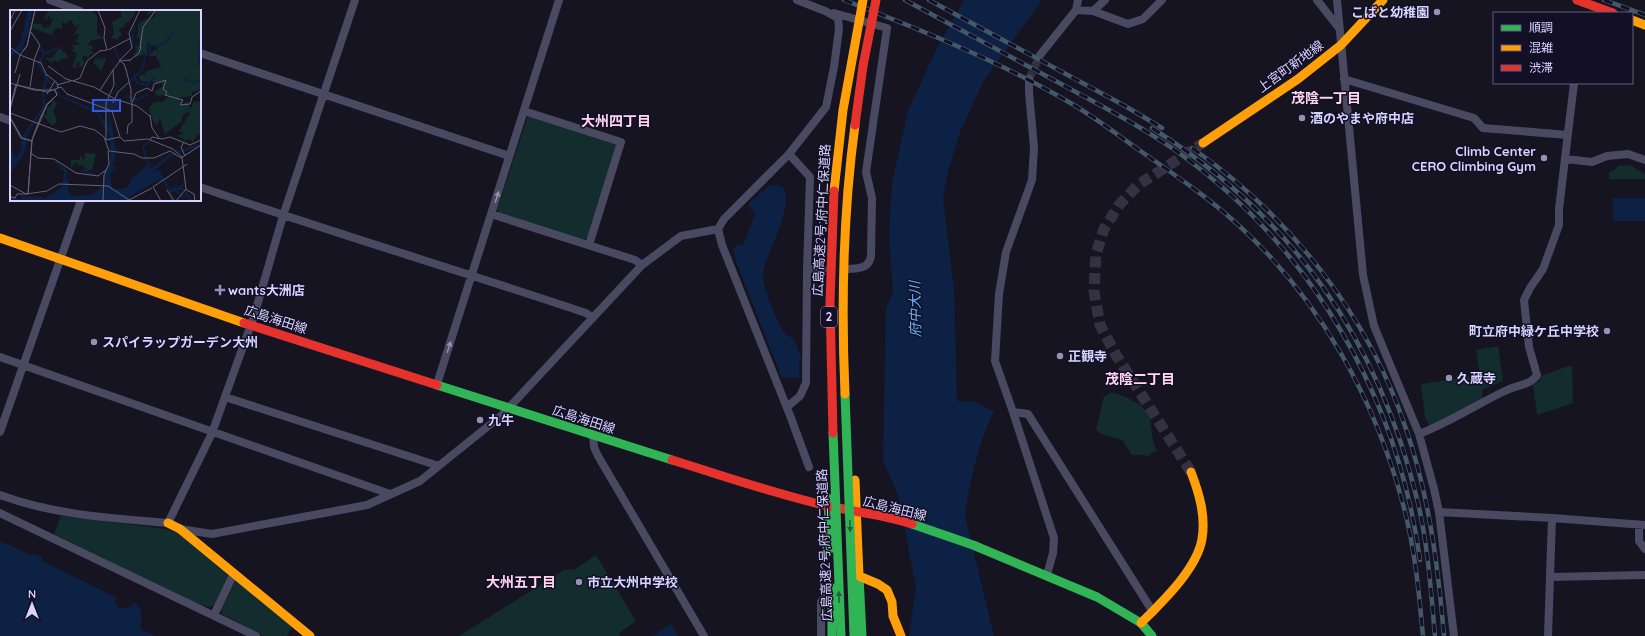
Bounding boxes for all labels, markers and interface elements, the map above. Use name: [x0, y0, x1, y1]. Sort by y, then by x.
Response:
place label: こばと幼稚園: [1351, 4, 1429, 20]
marker: こばと幼稚園: [1432, 7, 1442, 17]
inset map: [10, 10, 201, 201]
legend: [1493, 12, 1633, 84]
text: 順調: [1529, 20, 1553, 35]
street label: 上宮町新地線: [1254, 37, 1326, 95]
text: 混雑: [1529, 40, 1553, 55]
text: 渋滞: [1529, 60, 1553, 75]
district label: 茂陰一丁目: [1291, 89, 1361, 107]
place label: 酒のやまや府中店: [1310, 110, 1414, 126]
district label: 大州四丁目: [581, 112, 651, 130]
marker: 酒のやまや府中店: [1297, 113, 1307, 123]
street label: 広島高速2号;府中仁保道路: [809, 143, 833, 297]
place label: Climb Center CERO Climbing Gym: [1412, 143, 1536, 174]
marker: Climb Center CERO Climbing Gym: [1539, 153, 1549, 163]
one-way arrow: [494, 190, 500, 202]
water label: 府中大川: [905, 279, 924, 337]
place label: wants大洲店: [228, 282, 305, 298]
marker: wants大洲店: [215, 285, 225, 295]
street label: 広島海田線: [243, 301, 309, 337]
road number: 2: [821, 307, 837, 327]
place label: 町立府中緑ケ丘中学校: [1469, 323, 1599, 339]
marker: 町立府中緑ケ丘中学校: [1602, 326, 1612, 336]
place label: スパイラップガーデン大州: [102, 334, 258, 350]
marker: スパイラップガーデン大州: [89, 337, 99, 347]
one-way arrow: [446, 341, 452, 353]
place label: 正観寺: [1068, 348, 1107, 364]
marker: 正観寺: [1055, 351, 1065, 361]
district label: 茂陰二丁目: [1105, 370, 1175, 388]
place label: 久蔵寺: [1457, 370, 1496, 386]
marker: 久蔵寺: [1444, 373, 1454, 383]
street label: 広島海田線: [551, 401, 617, 437]
place label: 九牛: [488, 412, 514, 428]
marker: 九牛: [475, 415, 485, 425]
street label: 広島高速2号;府中仁保道路: [813, 468, 835, 622]
street label: 広島海田線: [862, 492, 928, 524]
one-way arrow: [847, 520, 853, 533]
district label: 大州五丁目: [486, 573, 556, 591]
place label: 市立大州中学校: [587, 574, 678, 590]
marker: 市立大州中学校: [574, 577, 584, 587]
north arrow: [12, 584, 52, 624]
text: N: [28, 587, 36, 601]
one-way arrow: [836, 591, 843, 603]

